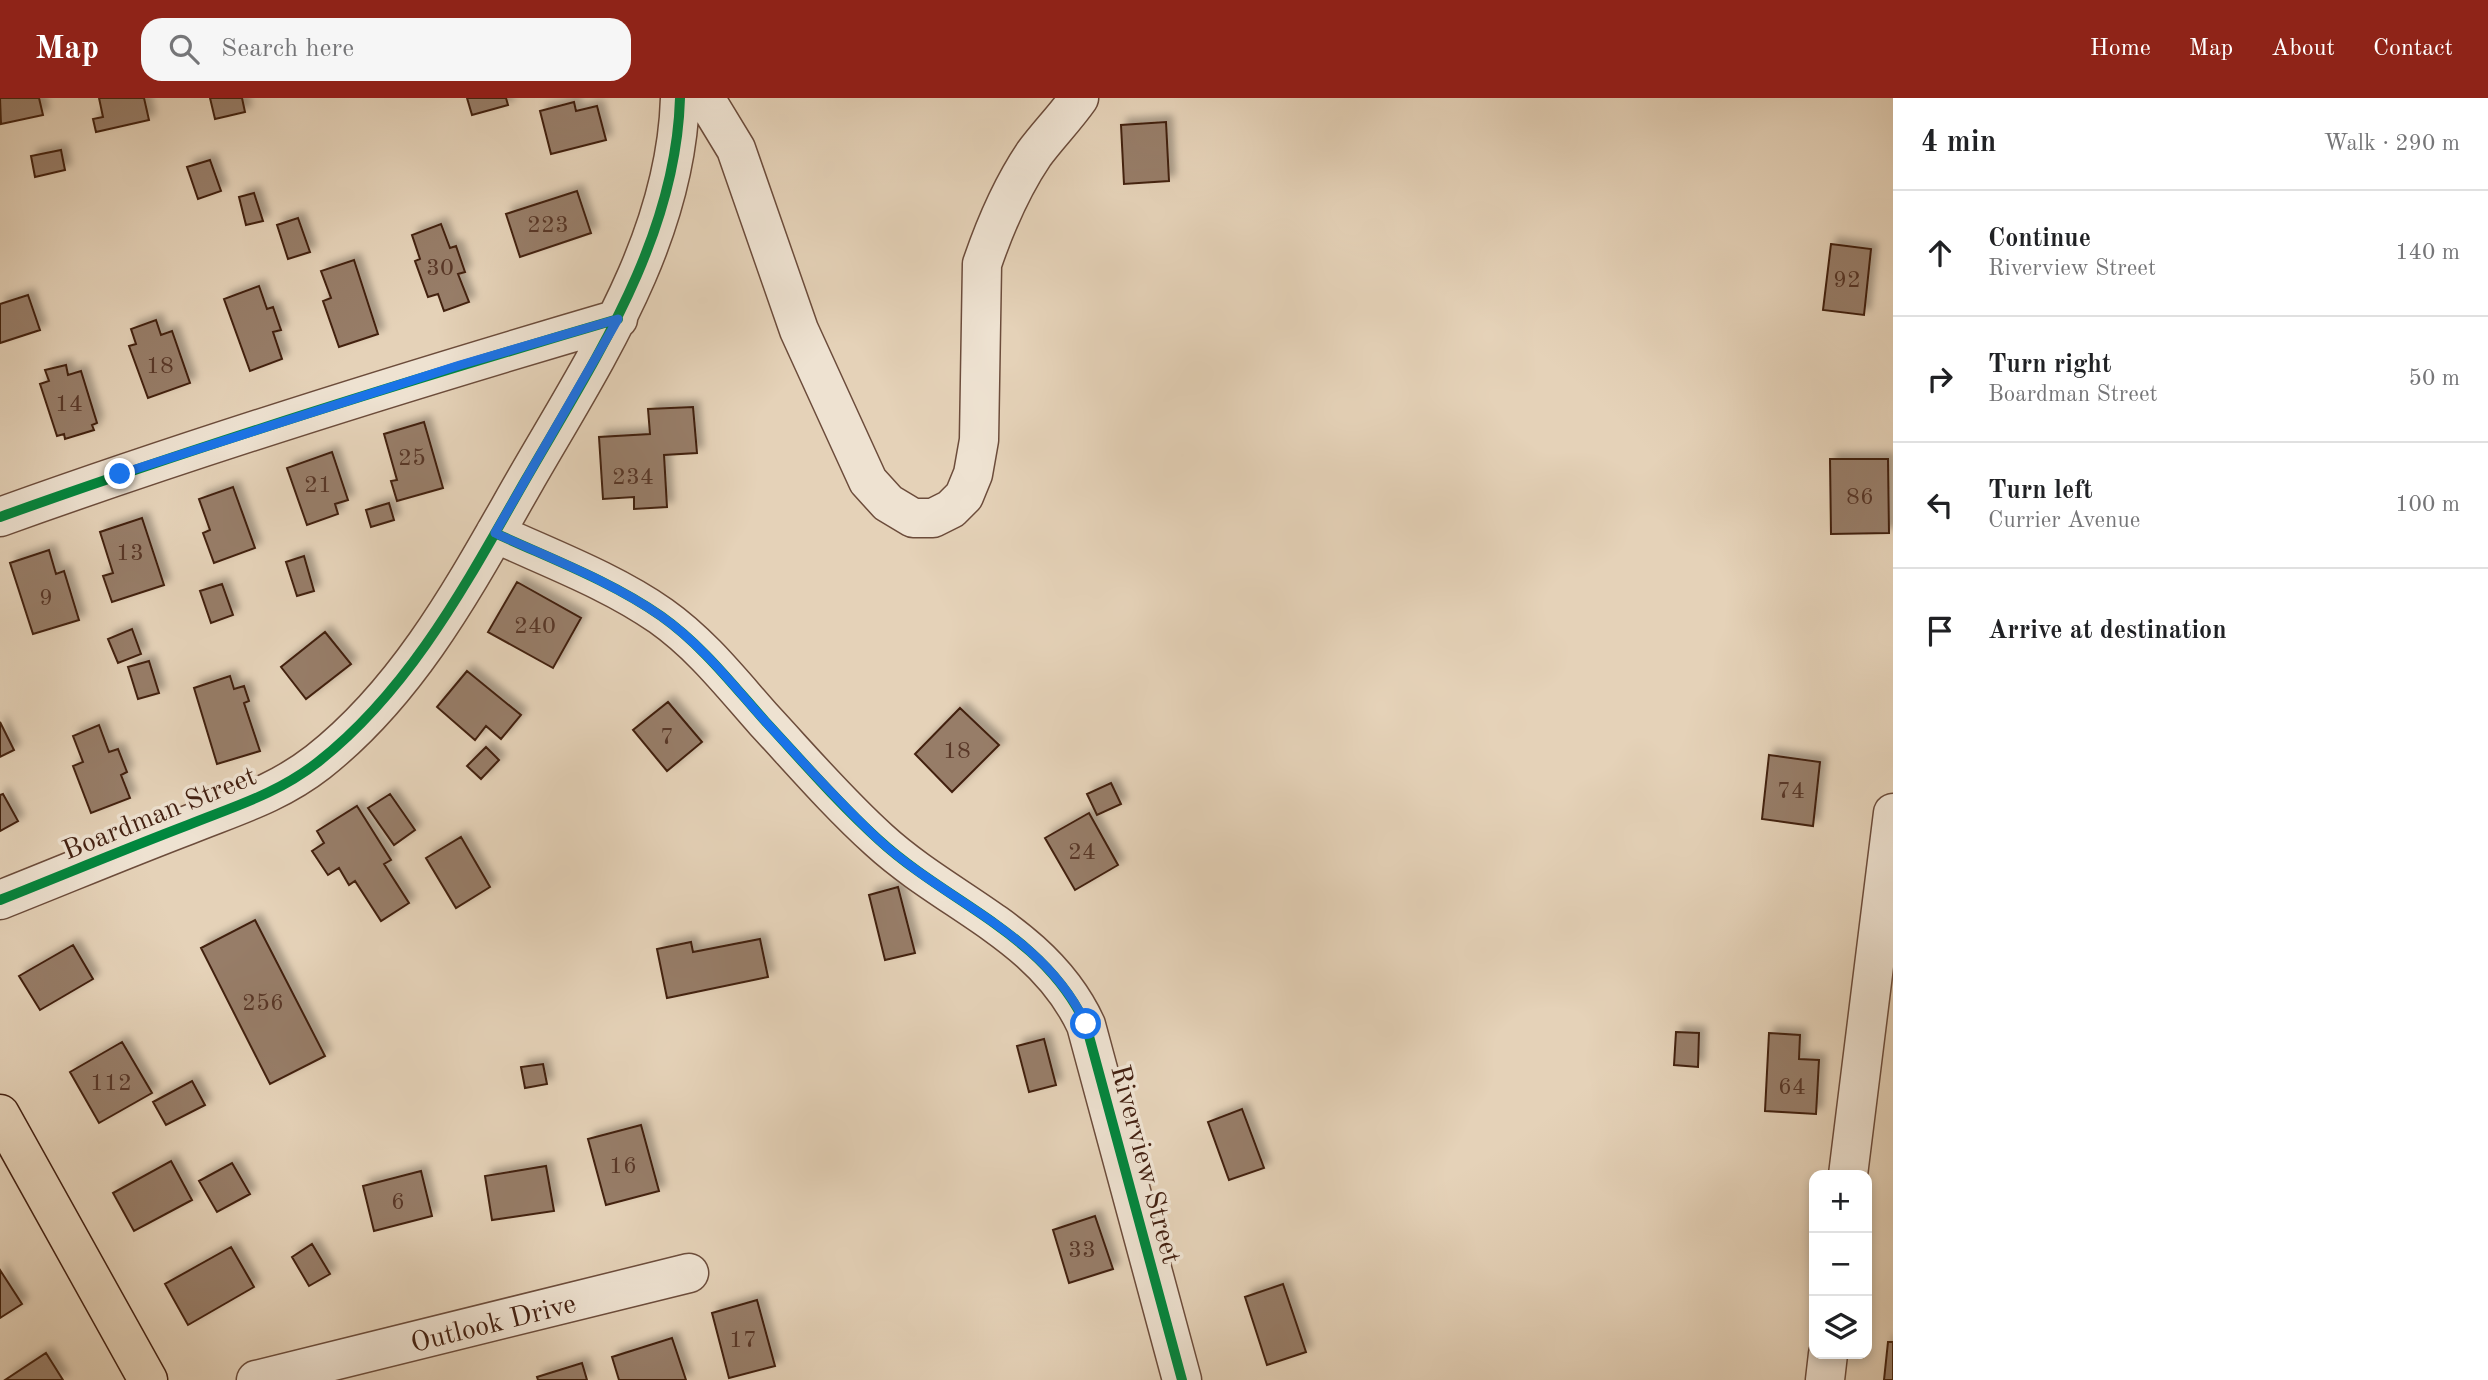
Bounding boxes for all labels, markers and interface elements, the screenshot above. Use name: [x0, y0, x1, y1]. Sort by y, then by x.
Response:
search box: [141, 18, 631, 81]
icon: search: [165, 30, 203, 68]
text: Map: [35, 33, 99, 66]
text: Search here: [221, 36, 354, 62]
text: Home: [2090, 37, 2151, 61]
text: Map: [2189, 37, 2233, 61]
text: About: [2271, 37, 2335, 61]
text: Contact: [2373, 37, 2453, 61]
text: 4 min: [1921, 128, 1996, 158]
text: Walk · 290 m: [2324, 132, 2460, 155]
house number: 223: [527, 214, 569, 238]
text: Continue: [1988, 226, 2091, 252]
icon: ahead: [1921, 234, 1959, 272]
text: 140 m: [2395, 241, 2460, 264]
house number: 30: [426, 257, 454, 281]
text: Riverview Street: [1988, 257, 2156, 280]
house number: 92: [1833, 269, 1861, 293]
text: Turn right: [1988, 352, 2111, 378]
house number: 18: [146, 355, 174, 379]
icon: right: [1921, 360, 1959, 398]
text: 50 m: [2409, 367, 2460, 390]
text: Boardman Street: [1988, 383, 2158, 406]
house number: 14: [55, 393, 83, 417]
house number: 25: [398, 447, 426, 471]
route end: [104, 458, 135, 489]
house number: 234: [612, 466, 654, 490]
house number: 21: [304, 474, 332, 498]
text: Turn left: [1988, 478, 2093, 504]
house number: 86: [1846, 486, 1874, 510]
icon: left: [1921, 486, 1959, 524]
text: 100 m: [2395, 493, 2460, 516]
text: Currier Avenue: [1988, 509, 2140, 532]
house number: 13: [116, 542, 144, 566]
house number: 9: [39, 587, 53, 611]
icon: arrive: [1921, 612, 1959, 650]
house number: 240: [514, 615, 556, 639]
text: Arrive at destination: [1988, 618, 2227, 644]
house number: 7: [660, 726, 674, 750]
house number: 18: [943, 740, 971, 764]
street label: Boardman Street: [59, 763, 261, 866]
house number: 74: [1777, 780, 1805, 804]
house number: 24: [1068, 841, 1096, 865]
house number: 256: [242, 992, 284, 1016]
route start: [1070, 1008, 1101, 1039]
street label: Riverview Street: [1104, 1062, 1184, 1267]
house number: 112: [90, 1072, 132, 1096]
house number: 64: [1778, 1076, 1806, 1100]
house number: 16: [609, 1155, 637, 1179]
map controls: [1809, 1170, 1872, 1359]
button: +: [1809, 1170, 1872, 1233]
house number: 6: [391, 1191, 405, 1215]
button: −: [1809, 1233, 1872, 1296]
house number: 33: [1068, 1239, 1096, 1263]
street label: Outlook Drive: [408, 1291, 579, 1359]
button: layers: [1809, 1296, 1872, 1359]
house number: 17: [729, 1329, 757, 1353]

